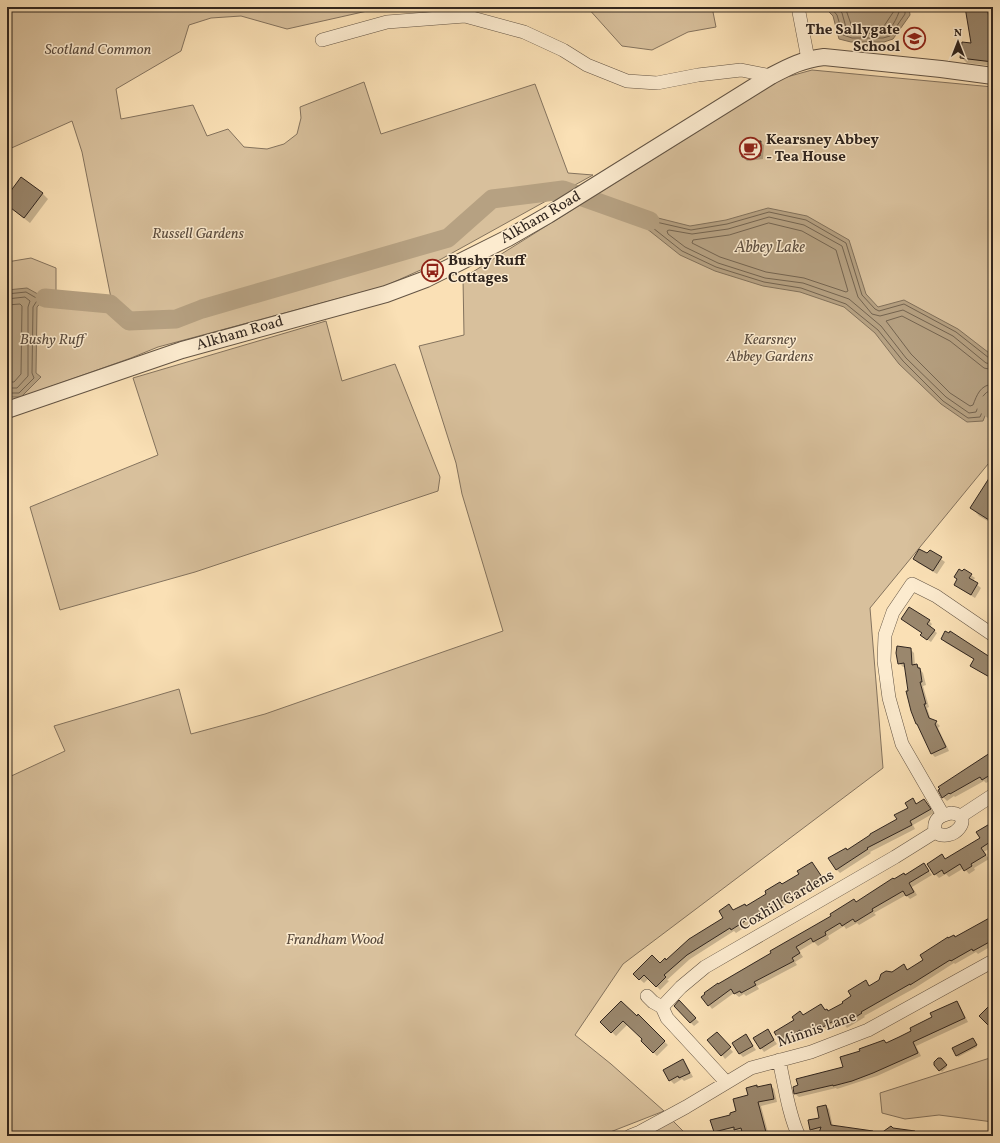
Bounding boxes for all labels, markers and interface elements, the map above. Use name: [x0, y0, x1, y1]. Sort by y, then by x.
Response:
place label: The Sallygate School: [806, 20, 900, 58]
north arrow: [938, 22, 978, 62]
school or university icon: The Sallygate School: [902, 26, 928, 52]
text: N: [954, 26, 962, 41]
park label: Scotland Common: [45, 40, 152, 61]
place label: Kearsney Abbey - Tea House: [766, 130, 880, 168]
cafe icon: Kearsney Abbey - Tea House: [738, 136, 764, 162]
street label: Alkham Road: [497, 186, 585, 250]
park label: Russell Gardens: [152, 224, 245, 245]
water label: Abbey Lake: [734, 237, 805, 259]
place label: Bushy Ruff Cottages: [448, 251, 527, 289]
bus stop icon: Bushy Ruff Cottages: [419, 257, 445, 283]
street label: Alkham Road: [194, 312, 286, 356]
park label: Bushy Ruff: [20, 330, 88, 351]
park label: Kearsney Abbey Gardens: [726, 330, 814, 368]
street label: Coxhill Gardens: [736, 865, 838, 937]
park label: Frandham Wood: [286, 930, 384, 951]
street label: Minnis Lane: [775, 1007, 859, 1053]

